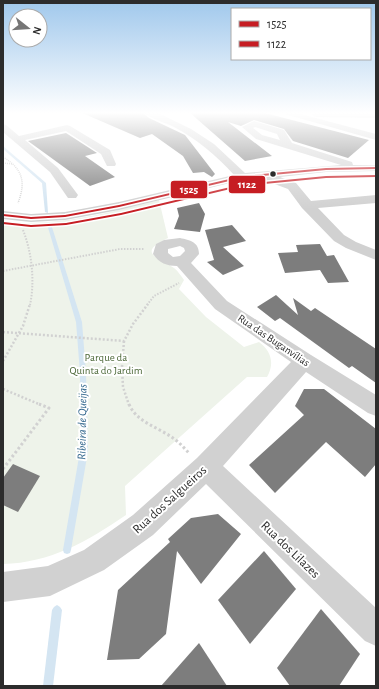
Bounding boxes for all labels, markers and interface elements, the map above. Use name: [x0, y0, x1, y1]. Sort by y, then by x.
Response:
north arrow: [8, 8, 48, 48]
legend: [231, 8, 371, 60]
text: 1525: [267, 18, 287, 30]
text: N: [31, 26, 43, 36]
text: 1122: [267, 38, 287, 50]
unlabelled marker: [268, 169, 278, 179]
line badge: 1122: [228, 175, 266, 194]
text: 1122: [238, 179, 256, 190]
line badge: 1525: [170, 180, 208, 199]
text: 1525: [180, 184, 199, 195]
street label: Rua das Buganvílias: [236, 312, 312, 368]
park label: Parque da Quinta do Jardim: [69, 352, 143, 376]
water label: Ribeira de Queijas: [75, 384, 90, 460]
street label: Rua dos Salgueiros: [131, 464, 210, 537]
street label: Rua dos Lilazes: [258, 519, 322, 581]

